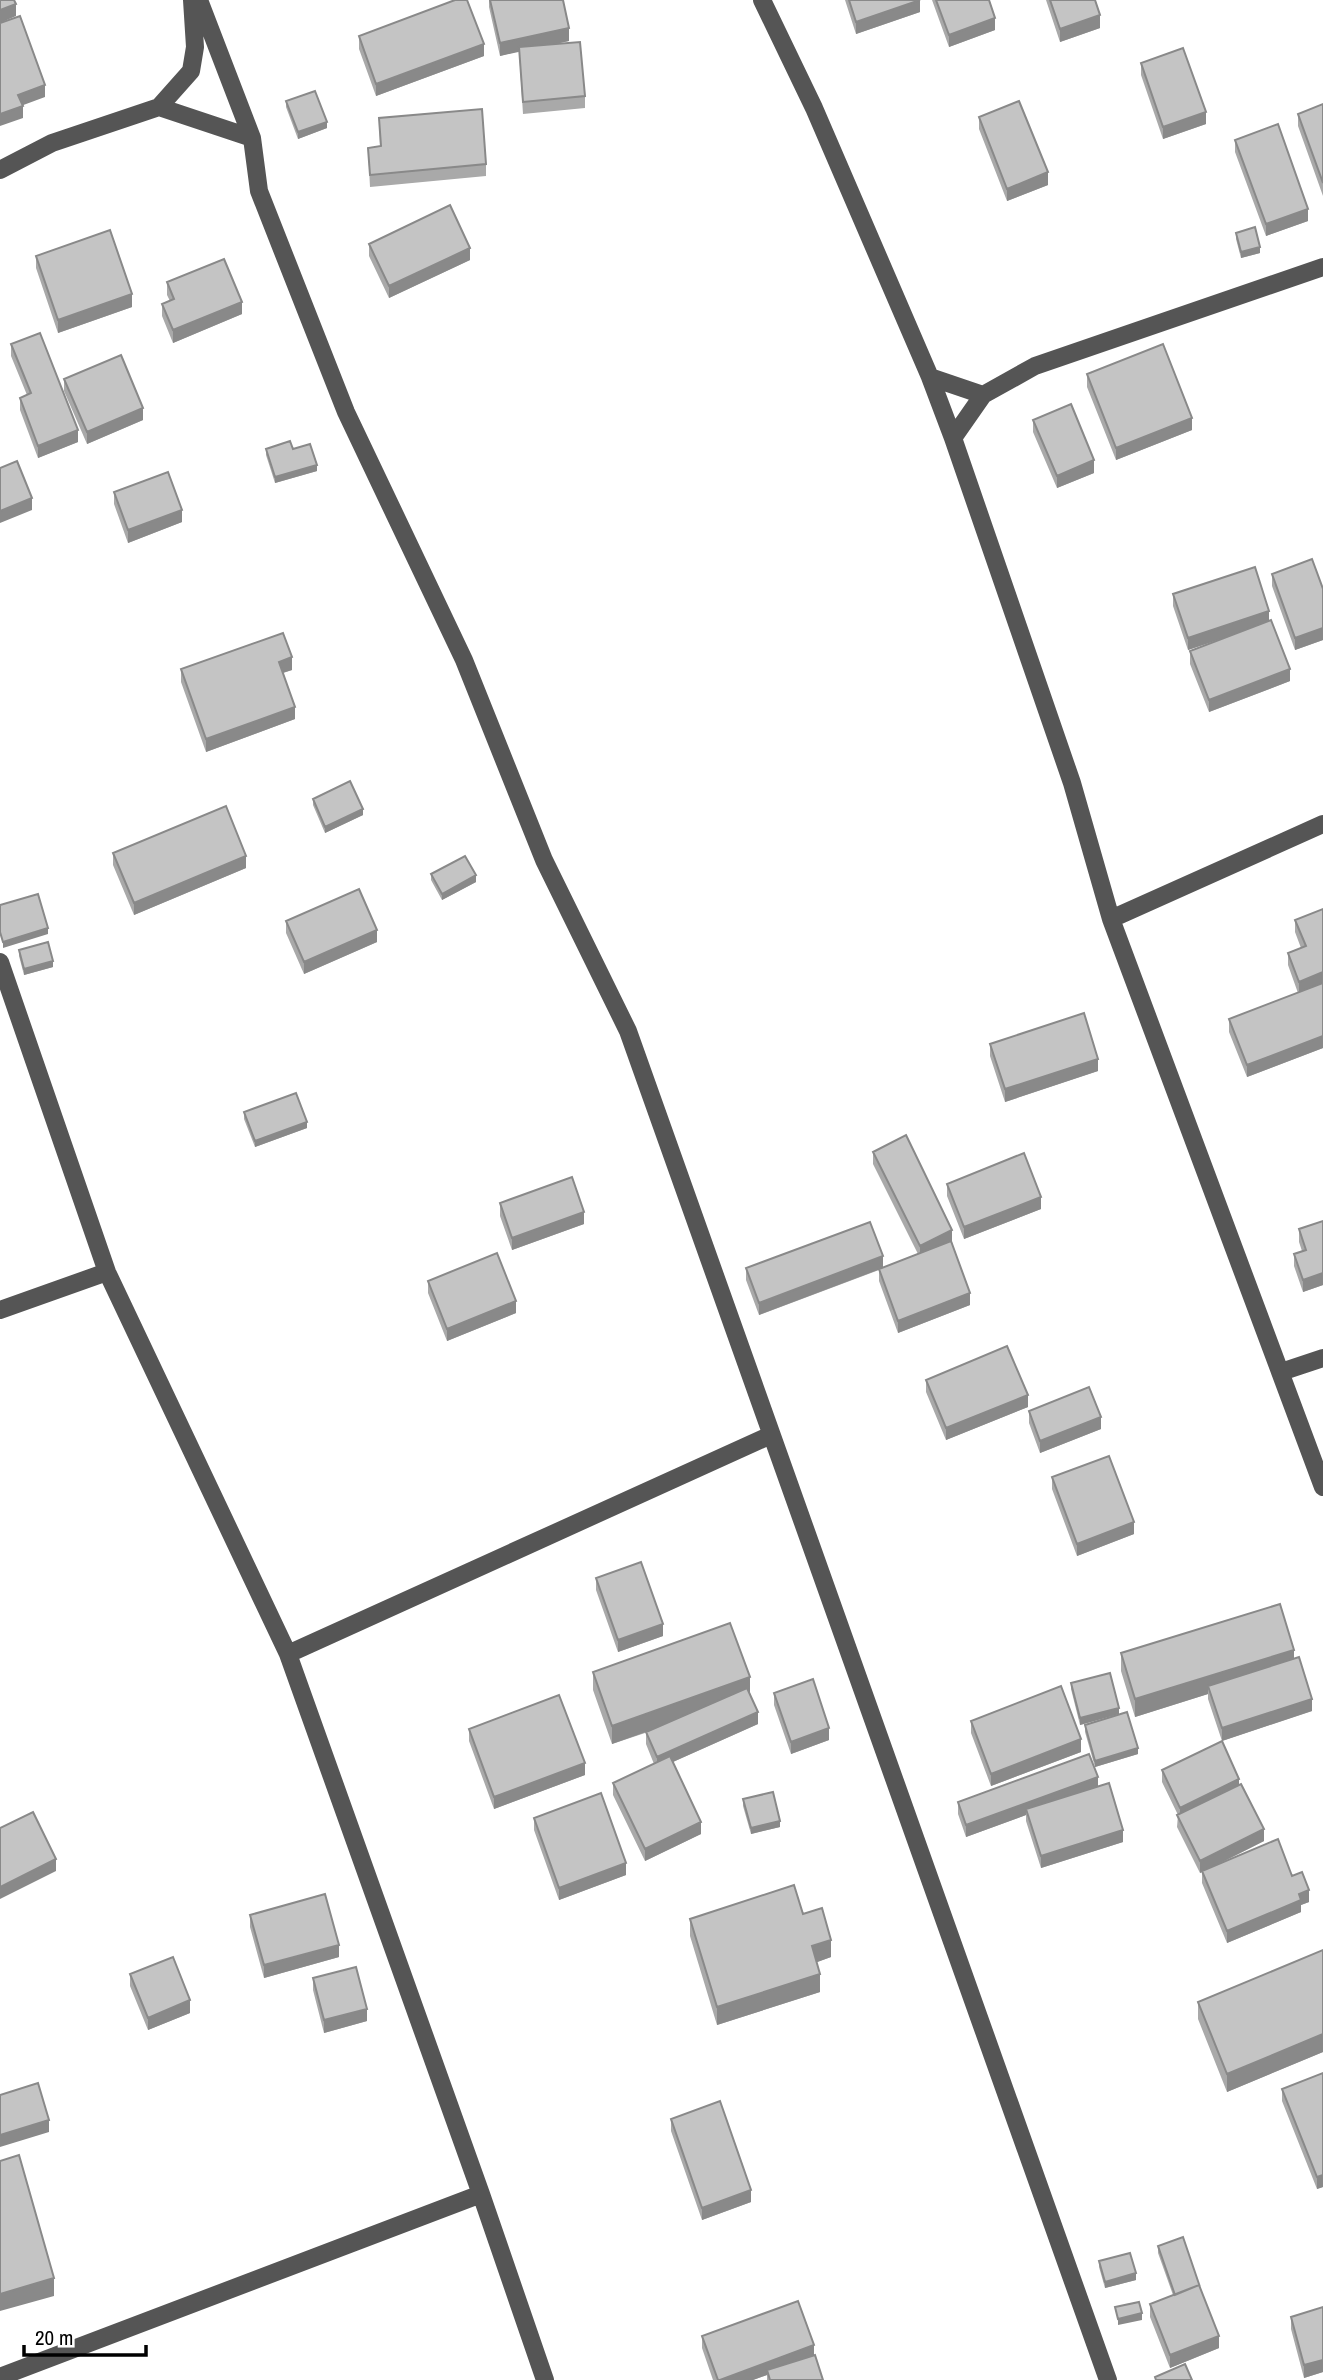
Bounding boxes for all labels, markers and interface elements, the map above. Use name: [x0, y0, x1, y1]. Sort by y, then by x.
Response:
scale bar: [24, 2314, 147, 2358]
text: 20 m: [35, 2323, 73, 2352]

